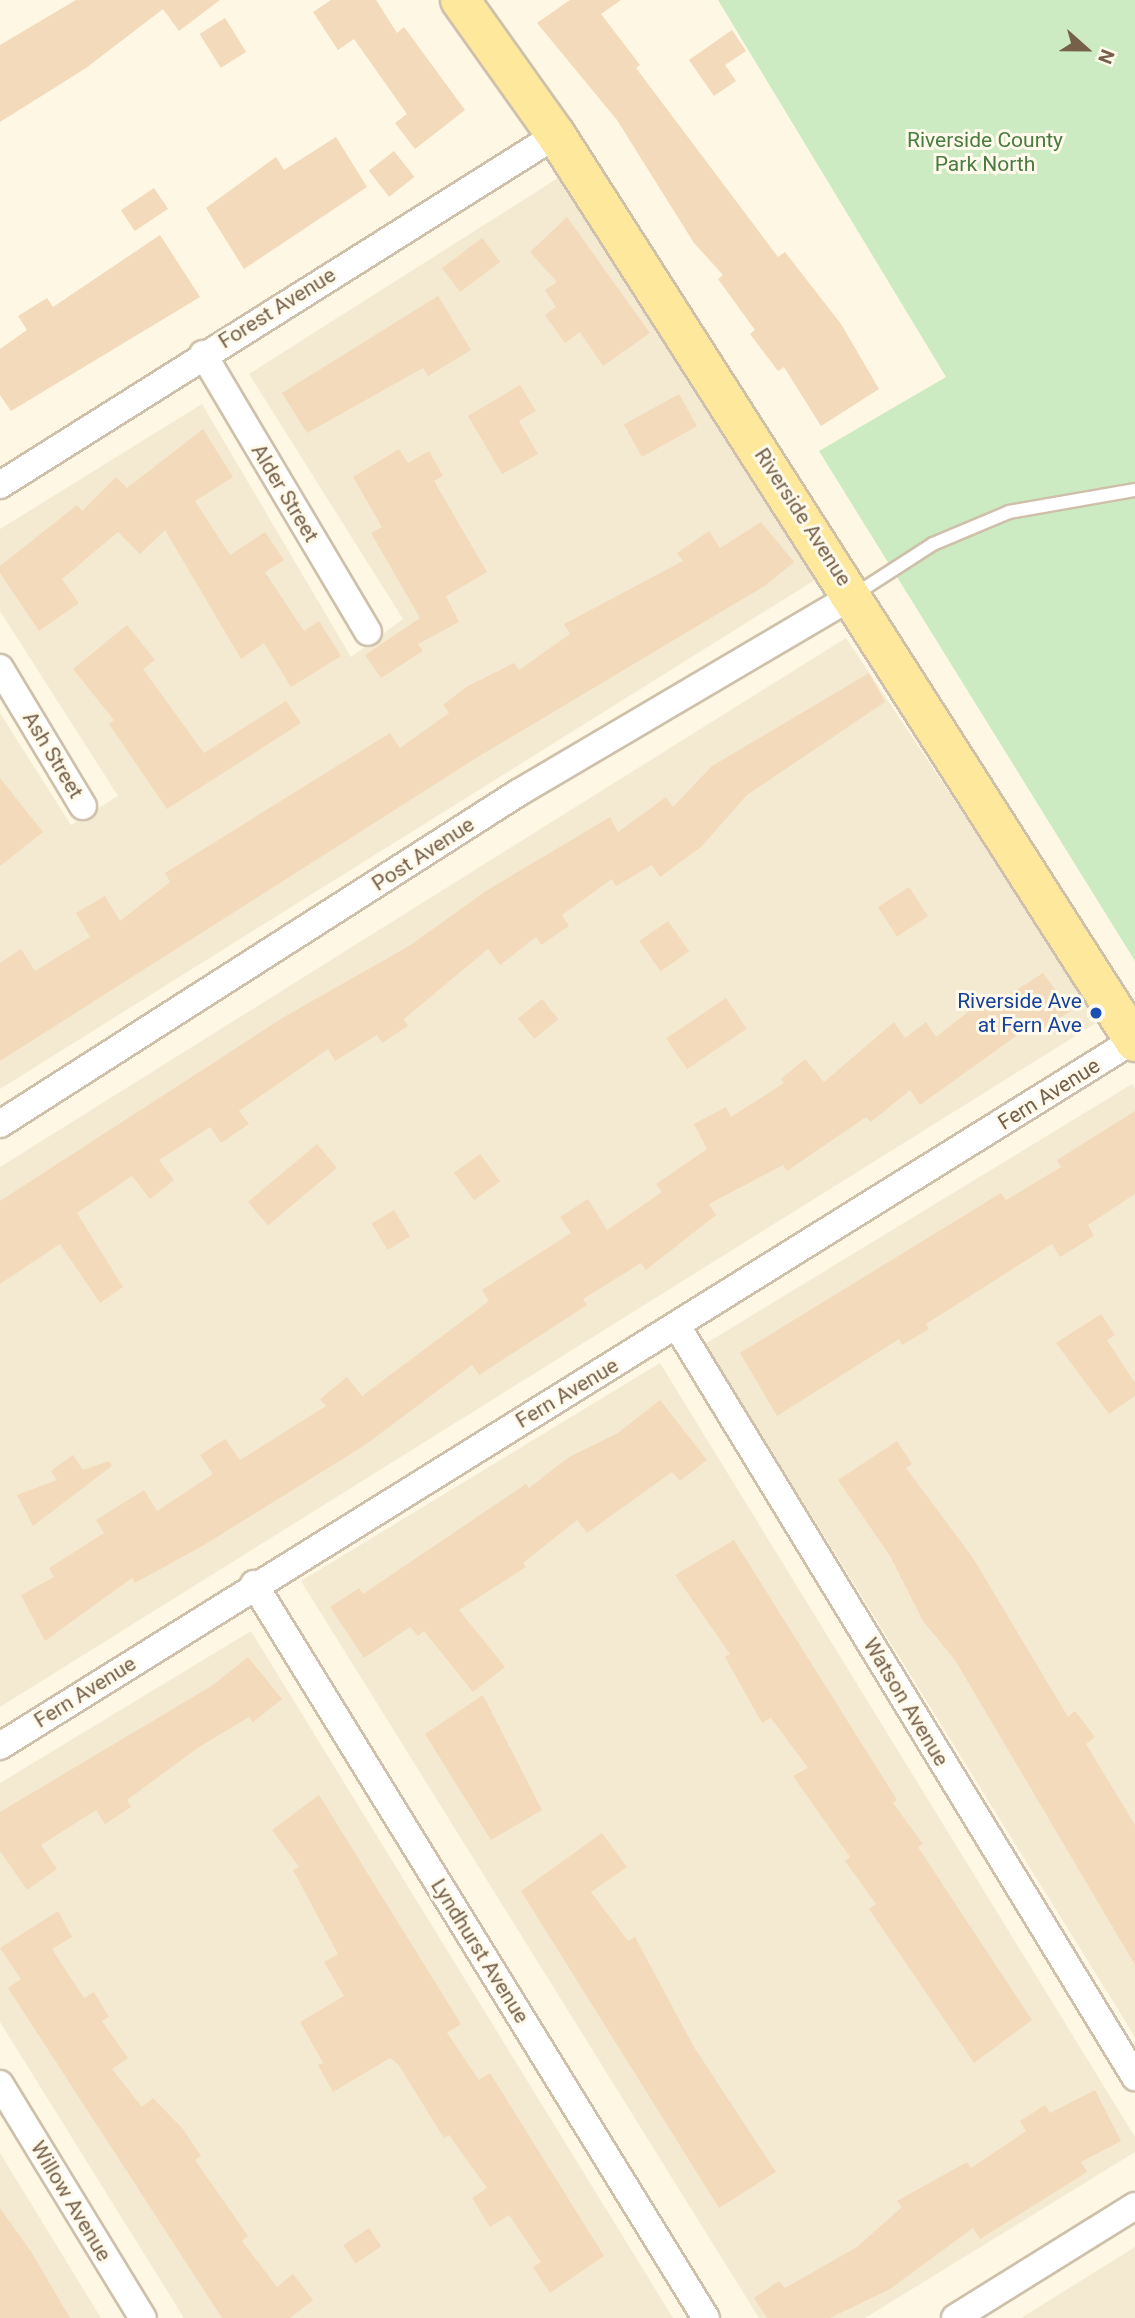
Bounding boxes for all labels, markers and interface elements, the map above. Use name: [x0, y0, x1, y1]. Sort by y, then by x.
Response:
north arrow: [1051, 14, 1121, 84]
text: N: [1093, 46, 1119, 67]
park label: Riverside County Park North: [907, 127, 1063, 177]
street label: Forest Avenue: [214, 262, 340, 354]
street label: Alder Street: [246, 440, 324, 546]
street label: Riverside Avenue: [749, 443, 857, 591]
street label: Ash Street: [17, 707, 89, 803]
street label: Post Avenue: [367, 812, 479, 896]
place label: Riverside Ave at Fern Ave: [957, 988, 1082, 1038]
marker: Riverside Ave at Fern Ave: [1088, 1005, 1104, 1021]
street label: Fern Avenue: [994, 1053, 1104, 1135]
street label: Fern Avenue: [511, 1353, 623, 1433]
street label: Watson Avenue: [858, 1633, 954, 1771]
street label: Fern Avenue: [30, 1651, 140, 1733]
street label: Lyndhurst Avenue: [426, 1874, 534, 2028]
street label: Willow Avenue: [25, 2136, 117, 2266]

